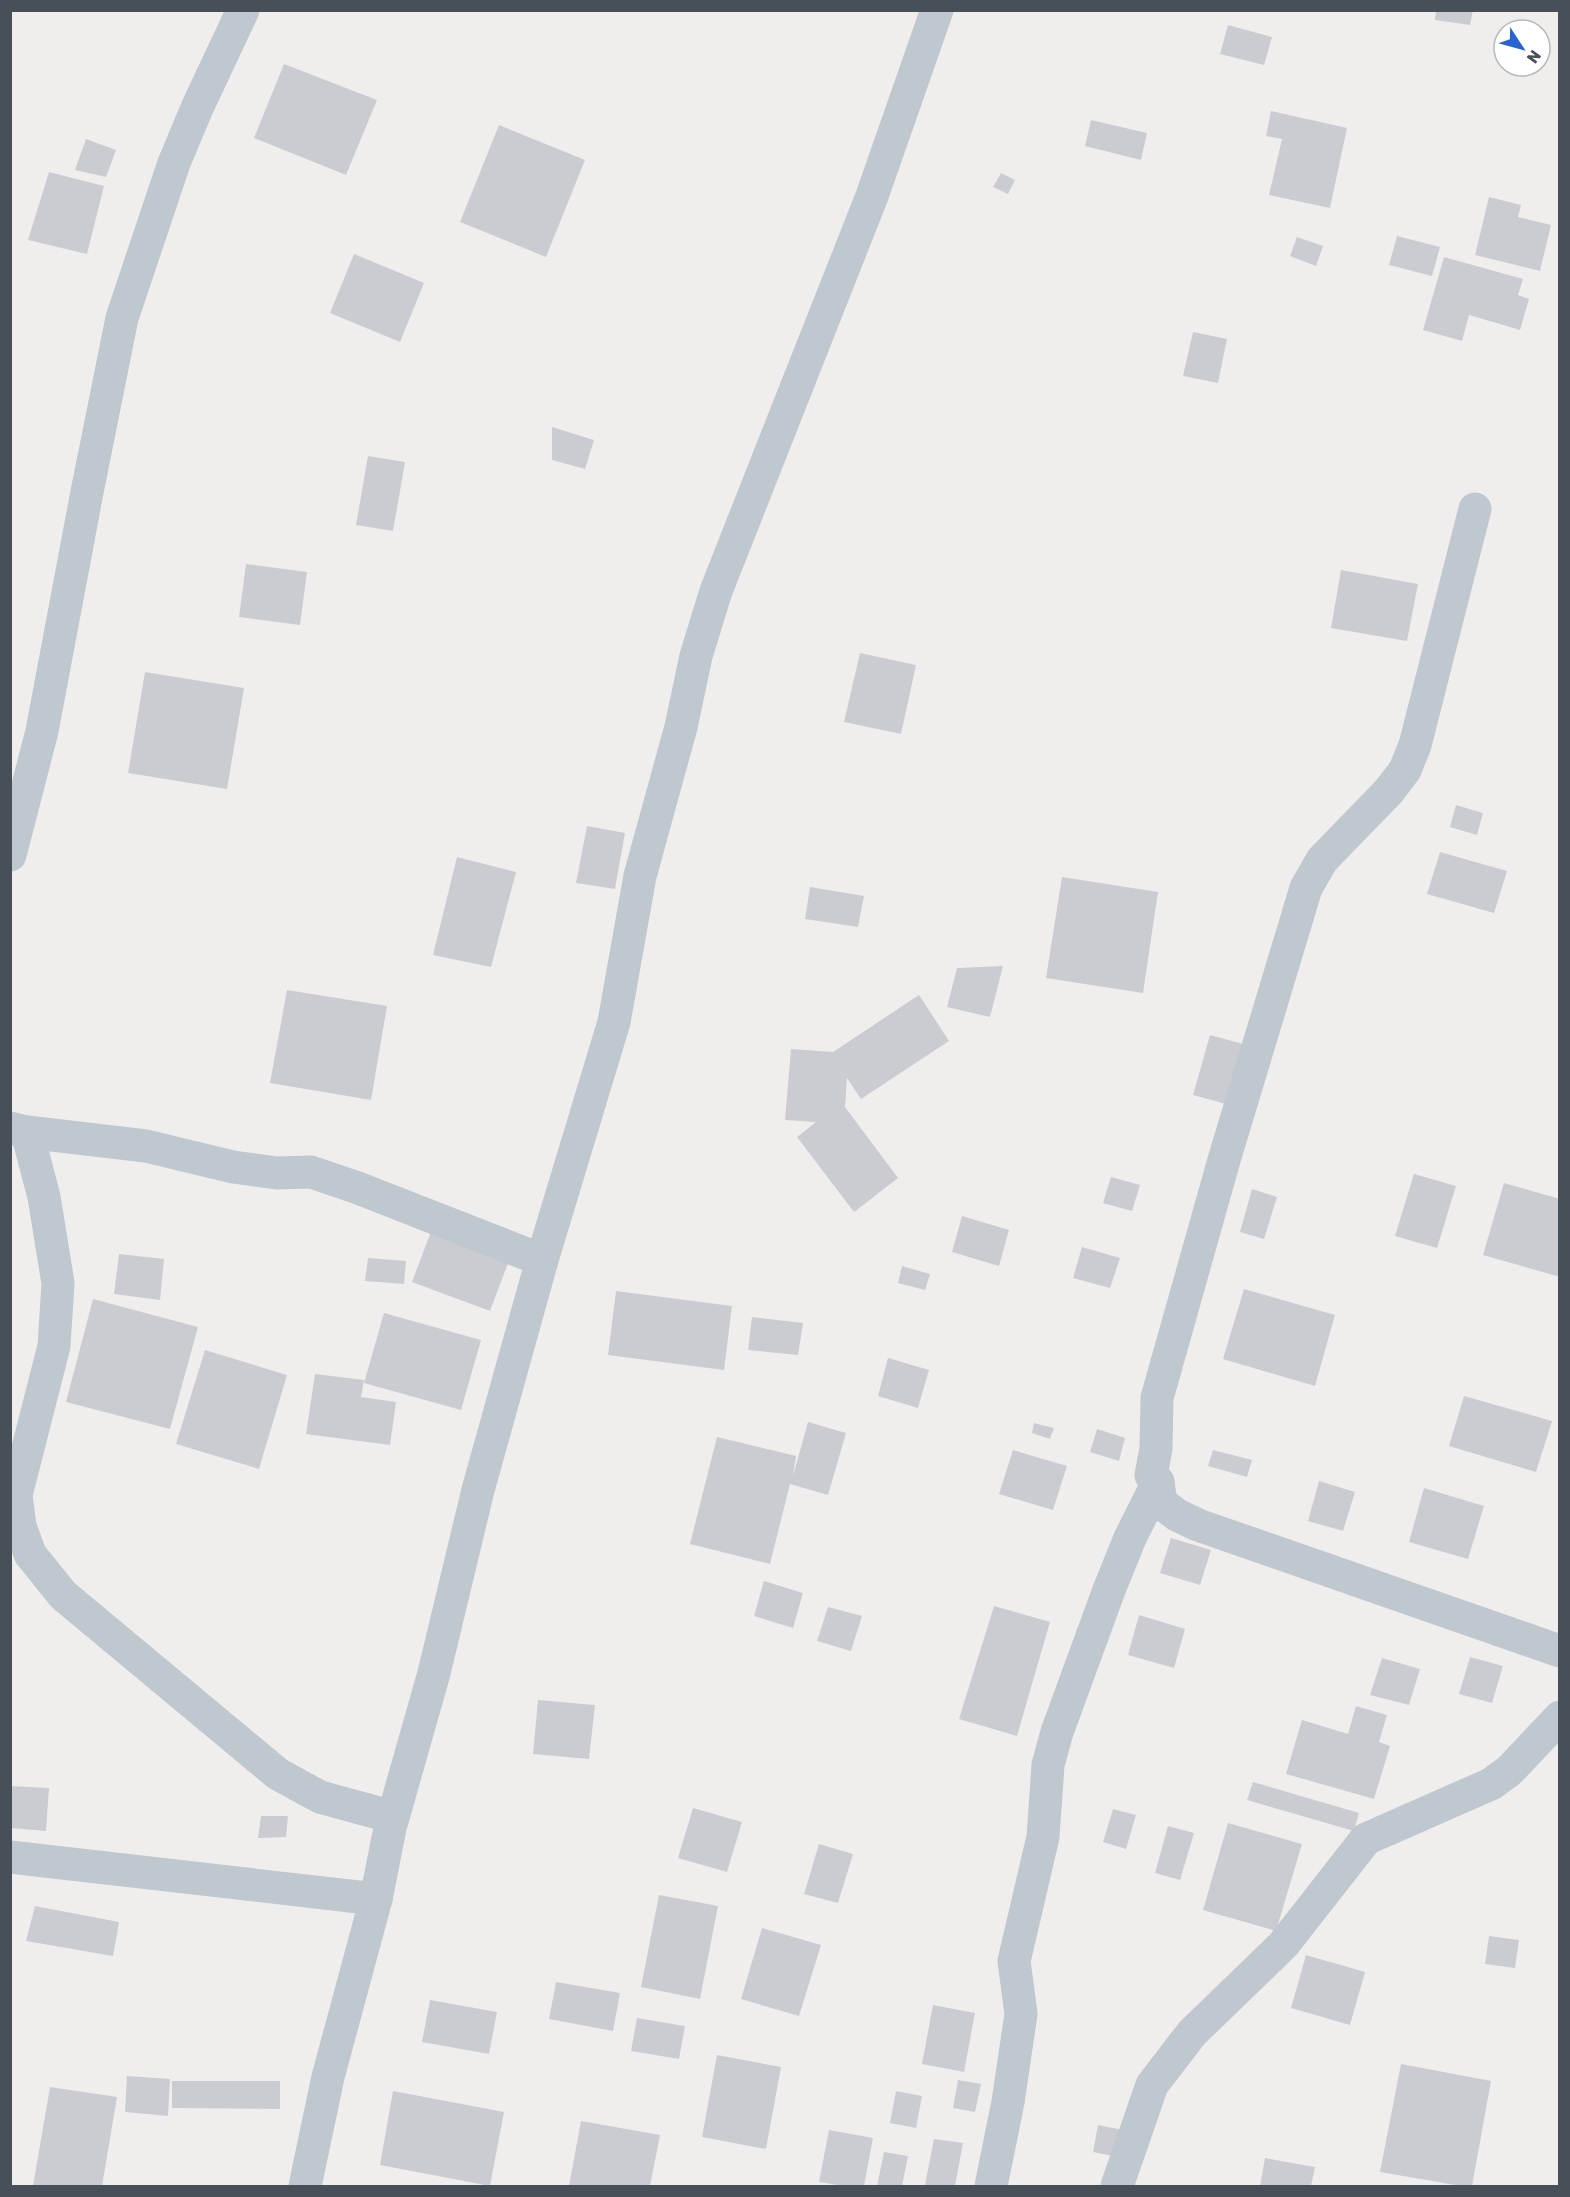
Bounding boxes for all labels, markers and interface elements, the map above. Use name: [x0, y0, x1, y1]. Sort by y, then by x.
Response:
north arrow: [1492, 18, 1552, 78]
text: N: [1523, 46, 1545, 67]

